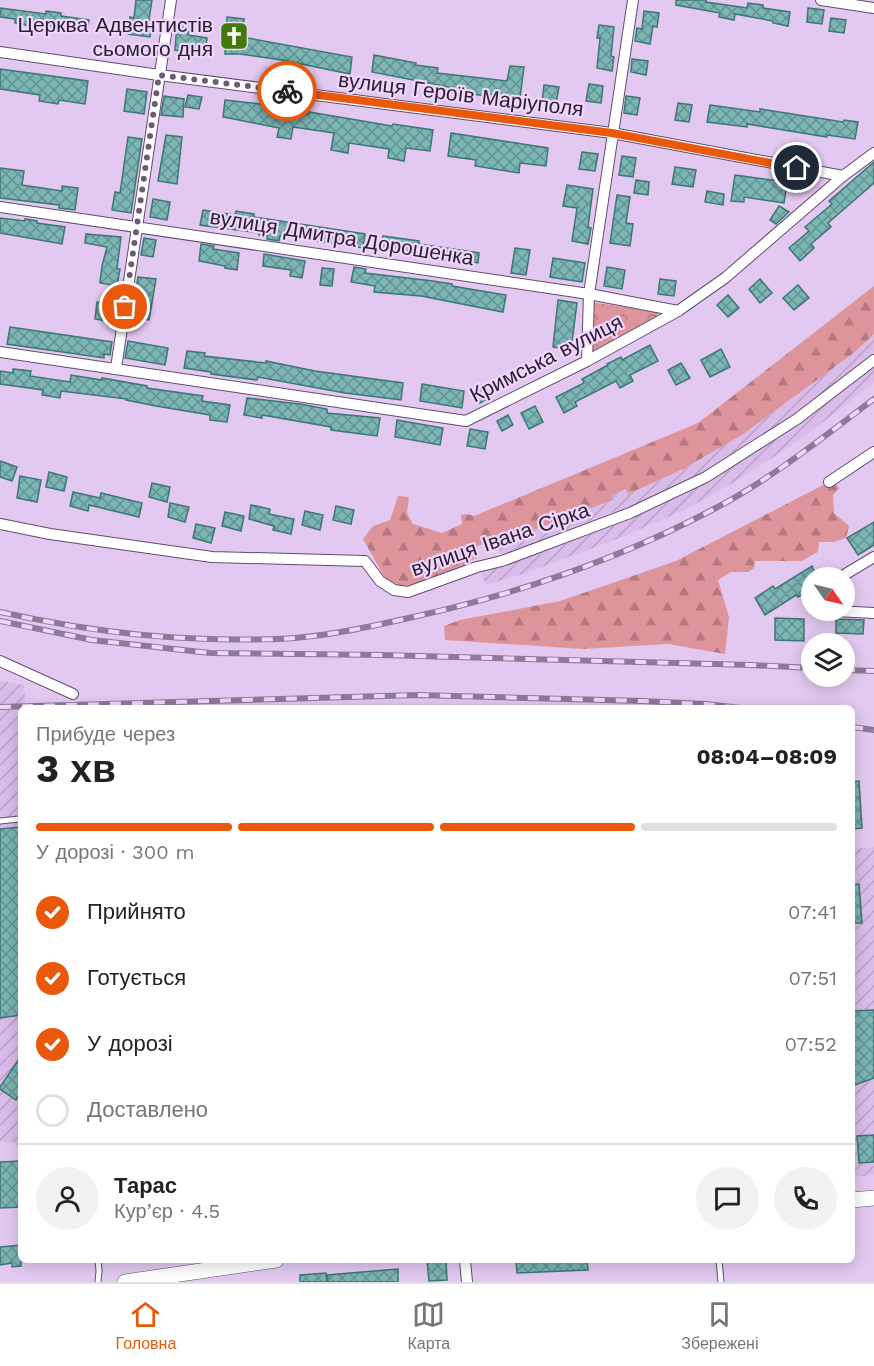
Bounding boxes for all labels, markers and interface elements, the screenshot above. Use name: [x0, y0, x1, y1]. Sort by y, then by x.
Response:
place label: Церква Адвентистів сьомого дня: [17, 12, 213, 61]
church icon: Церква Адвентистів сьомого дня: [218, 20, 250, 52]
courier: [257, 61, 317, 121]
street label: вулиця Героїв Маріуполя: [337, 67, 585, 121]
icon: bike: [271, 75, 304, 108]
pin: [771, 142, 822, 193]
icon: home: [780, 151, 813, 184]
street label: вулиця Дмитра Дорошенка: [208, 204, 476, 270]
pin: [99, 281, 150, 332]
icon: bag: [108, 290, 141, 323]
street label: Кримська вулиця: [465, 309, 627, 407]
street label: вулиця Івана Сірка: [408, 497, 593, 581]
north arrow: [801, 567, 855, 621]
map controls: [801, 567, 855, 687]
button: layers: [801, 633, 855, 687]
text: Прибуде через: [36, 722, 175, 746]
text: 08:04–08:09: [696, 744, 837, 769]
text: 3 хв: [36, 746, 116, 791]
text: У дорозі · 300 m: [36, 840, 195, 864]
icon: check: [36, 896, 69, 929]
text: Прийнято: [87, 899, 186, 924]
text: 07:41: [788, 900, 837, 924]
icon: check: [36, 962, 69, 995]
text: Готується: [87, 965, 186, 990]
text: 07:51: [788, 966, 837, 990]
icon: check: [36, 1028, 69, 1061]
text: У дорозі: [87, 1031, 173, 1056]
text: 07:52: [785, 1032, 837, 1056]
text: Доставлено: [87, 1097, 208, 1122]
button: person: [36, 1167, 99, 1230]
button: chat: [696, 1167, 759, 1230]
button: phone: [774, 1167, 837, 1230]
text: Тарас: [114, 1173, 177, 1198]
text: Кур’єр · 4.5: [114, 1199, 220, 1223]
tab: Головна: [116, 1298, 176, 1353]
tab: Карта: [407, 1298, 450, 1353]
tab: Збережені: [681, 1298, 758, 1353]

